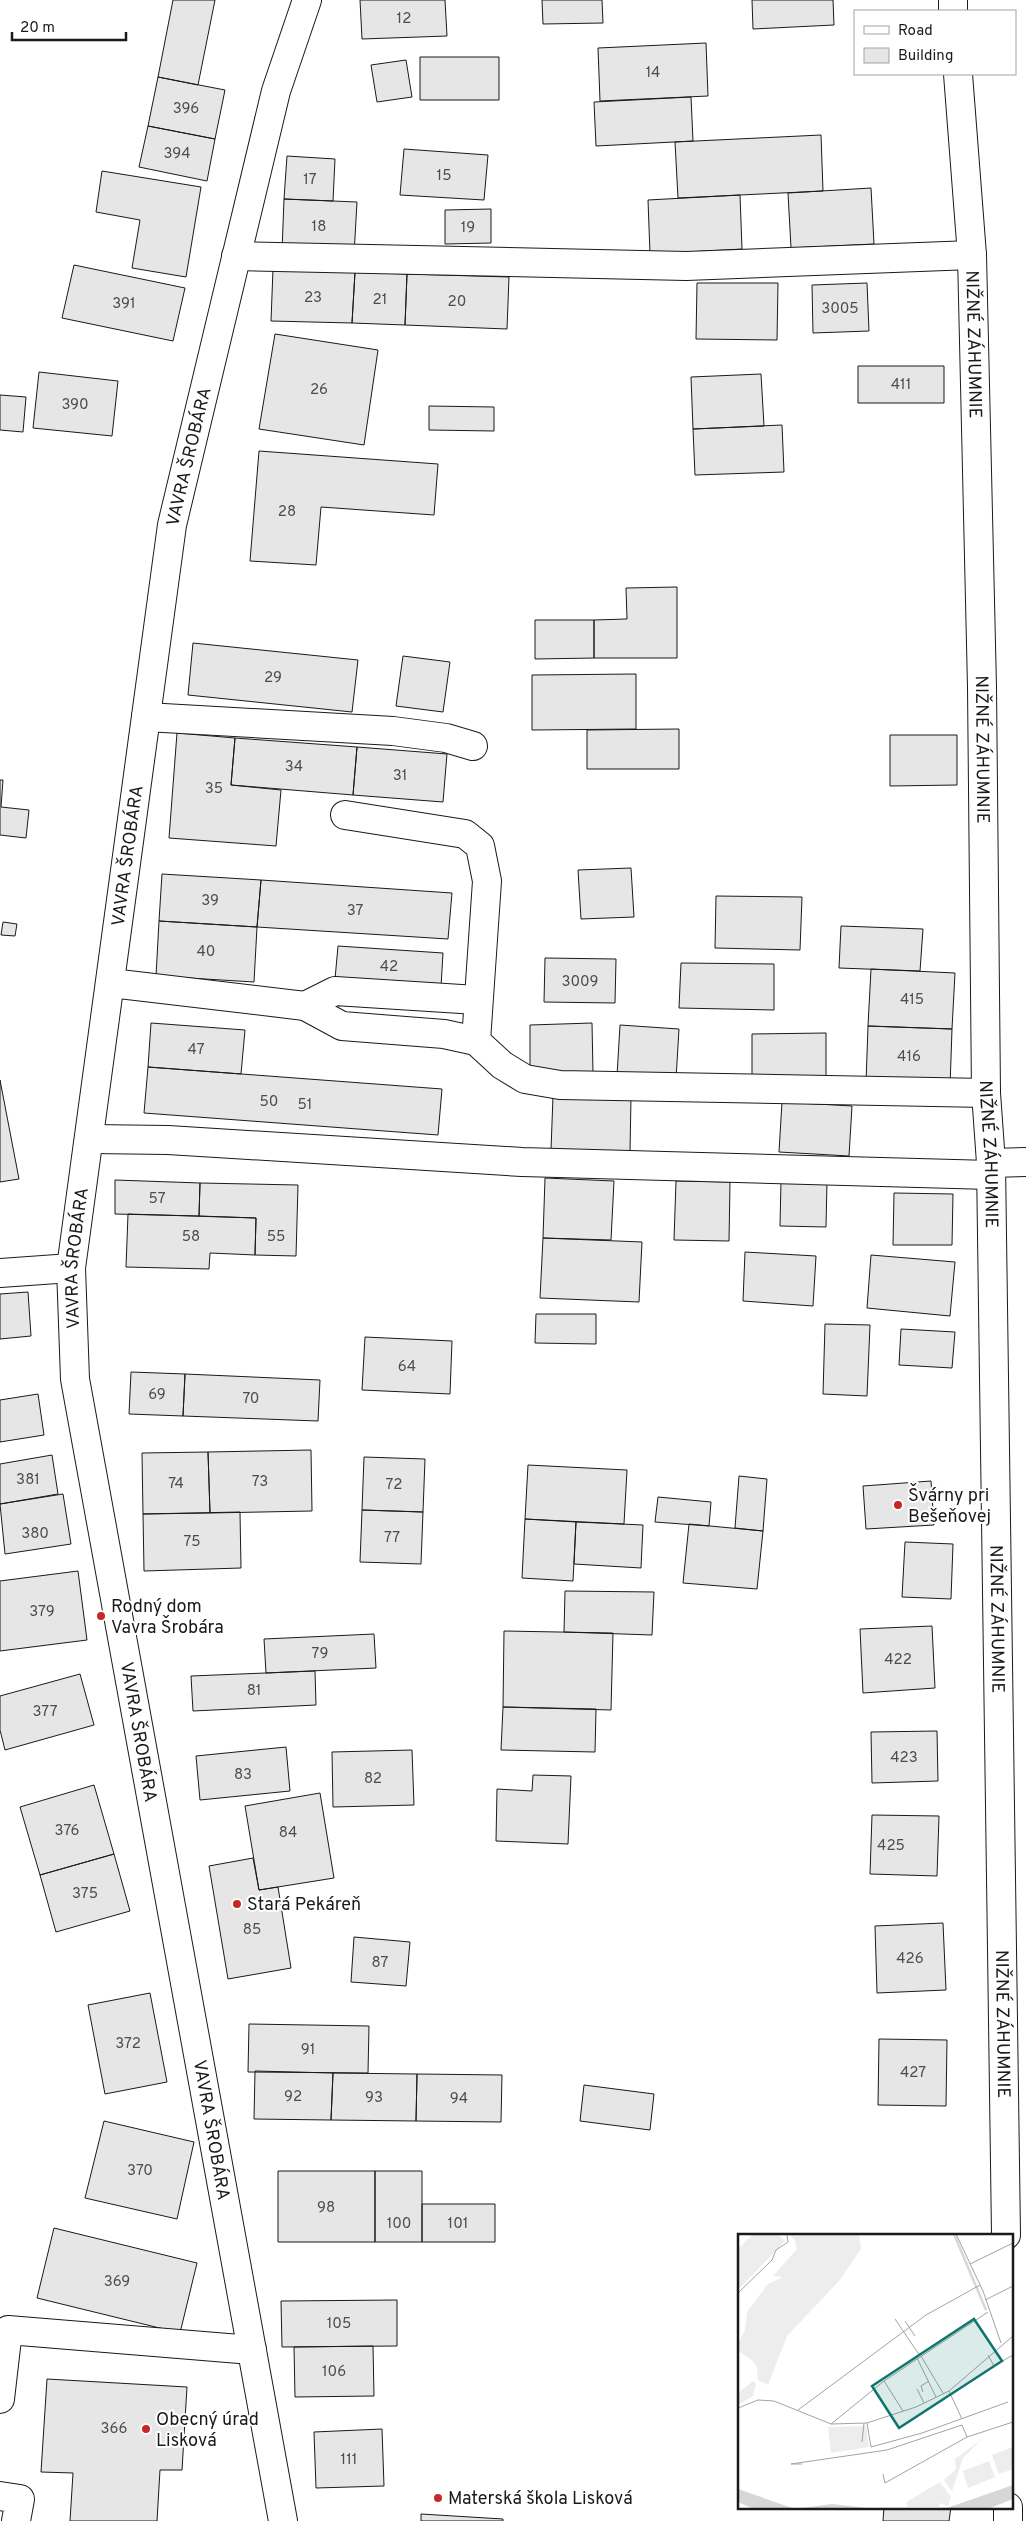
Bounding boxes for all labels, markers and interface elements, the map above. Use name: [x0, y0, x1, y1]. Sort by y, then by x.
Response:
scale bar: [12, 10, 126, 42]
house number: 12: [397, 10, 411, 29]
legend: [854, 10, 1016, 75]
text: 20 m: [20, 19, 55, 38]
text: Road: [898, 22, 933, 41]
text: Building: [898, 47, 953, 66]
house number: 14: [646, 64, 660, 83]
house number: 396: [173, 100, 199, 119]
house number: 394: [164, 145, 191, 164]
house number: 15: [437, 167, 451, 186]
house number: 17: [303, 171, 317, 190]
house number: 18: [312, 218, 326, 237]
house number: 19: [461, 219, 475, 238]
street label: NIŽNÉ ZÁHUMNIE: [959, 270, 986, 419]
house number: 23: [304, 289, 322, 308]
house number: 21: [373, 291, 387, 310]
house number: 20: [448, 293, 466, 312]
house number: 391: [112, 295, 136, 314]
house number: 3005: [821, 300, 859, 319]
house number: 411: [891, 376, 911, 395]
house number: 26: [310, 381, 328, 400]
street label: VAVRA ŠROBÁRA: [162, 385, 218, 529]
house number: 390: [61, 396, 89, 415]
house number: 28: [278, 503, 296, 522]
house number: 29: [264, 669, 282, 688]
street label: NIŽNÉ ZÁHUMNIE: [969, 675, 995, 824]
house number: 34: [285, 758, 303, 777]
house number: 31: [393, 767, 407, 786]
house number: 35: [205, 780, 223, 799]
street label: VAVRA ŠROBÁRA: [108, 784, 150, 928]
house number: 39: [201, 892, 219, 911]
house number: 37: [347, 902, 364, 921]
house number: 40: [197, 943, 215, 962]
house number: 42: [380, 958, 398, 977]
house number: 3009: [562, 973, 598, 992]
house number: 415: [900, 991, 924, 1010]
house number: 47: [188, 1041, 205, 1060]
house number: 416: [897, 1048, 921, 1067]
street label: NIŽNÉ ZÁHUMNIE: [973, 1080, 1003, 1228]
house number: 50: [260, 1093, 278, 1112]
house number: 51: [298, 1096, 312, 1115]
street label: VAVRA ŠROBÁRA: [59, 1186, 95, 1329]
house number: 57: [149, 1190, 166, 1209]
house number: 58: [182, 1228, 200, 1247]
house number: 55: [267, 1228, 285, 1247]
house number: 64: [398, 1358, 416, 1377]
house number: 69: [148, 1386, 166, 1405]
house number: 70: [242, 1390, 260, 1409]
house number: 381: [16, 1471, 40, 1490]
house number: 73: [252, 1473, 268, 1492]
house number: 74: [168, 1475, 184, 1494]
house number: 72: [386, 1476, 402, 1495]
place label: Švárny pri Bešeňovej: [908, 1483, 991, 1529]
marker: Švárny pri Bešeňovej: [892, 1499, 904, 1511]
house number: 380: [21, 1525, 49, 1544]
house number: 77: [384, 1529, 400, 1548]
house number: 75: [183, 1533, 201, 1552]
street label: NIŽNÉ ZÁHUMNIE: [983, 1545, 1009, 1693]
place label: Rodný dom Vavra Šrobára: [111, 1596, 224, 1640]
house number: 379: [29, 1603, 55, 1622]
marker: Rodný dom Vavra Šrobára: [95, 1610, 107, 1622]
house number: 79: [312, 1645, 328, 1664]
house number: 422: [884, 1651, 912, 1670]
street label: VAVRA ŠROBÁRA: [114, 1660, 163, 1804]
house number: 81: [247, 1682, 261, 1701]
house number: 377: [32, 1703, 58, 1722]
house number: 423: [890, 1749, 918, 1768]
house number: 83: [234, 1766, 252, 1785]
house number: 82: [364, 1770, 382, 1789]
house number: 376: [55, 1822, 79, 1841]
house number: 84: [279, 1824, 297, 1843]
house number: 425: [877, 1837, 905, 1856]
house number: 375: [72, 1885, 98, 1904]
place label: Stará Pekáreň: [247, 1894, 361, 1917]
marker: Stará Pekáreň: [231, 1898, 243, 1910]
house number: 85: [243, 1921, 261, 1940]
house number: 426: [896, 1950, 924, 1969]
street label: NIŽNÉ ZÁHUMNIE: [989, 1950, 1015, 2098]
house number: 87: [372, 1954, 389, 1973]
house number: 372: [115, 2035, 141, 2054]
house number: 91: [301, 2041, 315, 2060]
street label: VAVRA ŠROBÁRA: [187, 2058, 236, 2202]
house number: 427: [900, 2064, 926, 2083]
house number: 92: [284, 2088, 302, 2107]
house number: 93: [365, 2089, 383, 2108]
house number: 94: [450, 2090, 468, 2109]
house number: 370: [127, 2162, 153, 2181]
house number: 98: [317, 2199, 335, 2218]
house number: 100: [387, 2215, 411, 2234]
house number: 101: [448, 2215, 468, 2234]
inset map: [738, 2234, 1014, 2508]
house number: 369: [104, 2273, 130, 2292]
house number: 105: [327, 2315, 351, 2334]
house number: 106: [322, 2363, 346, 2382]
place label: Obecný úrad Lisková: [156, 2409, 259, 2453]
house number: 366: [101, 2420, 128, 2439]
marker: Obecný úrad Lisková: [140, 2423, 152, 2435]
house number: 111: [341, 2451, 357, 2470]
place label: Materská škola Lisková: [448, 2488, 633, 2511]
marker: Materská škola Lisková: [432, 2492, 444, 2504]

